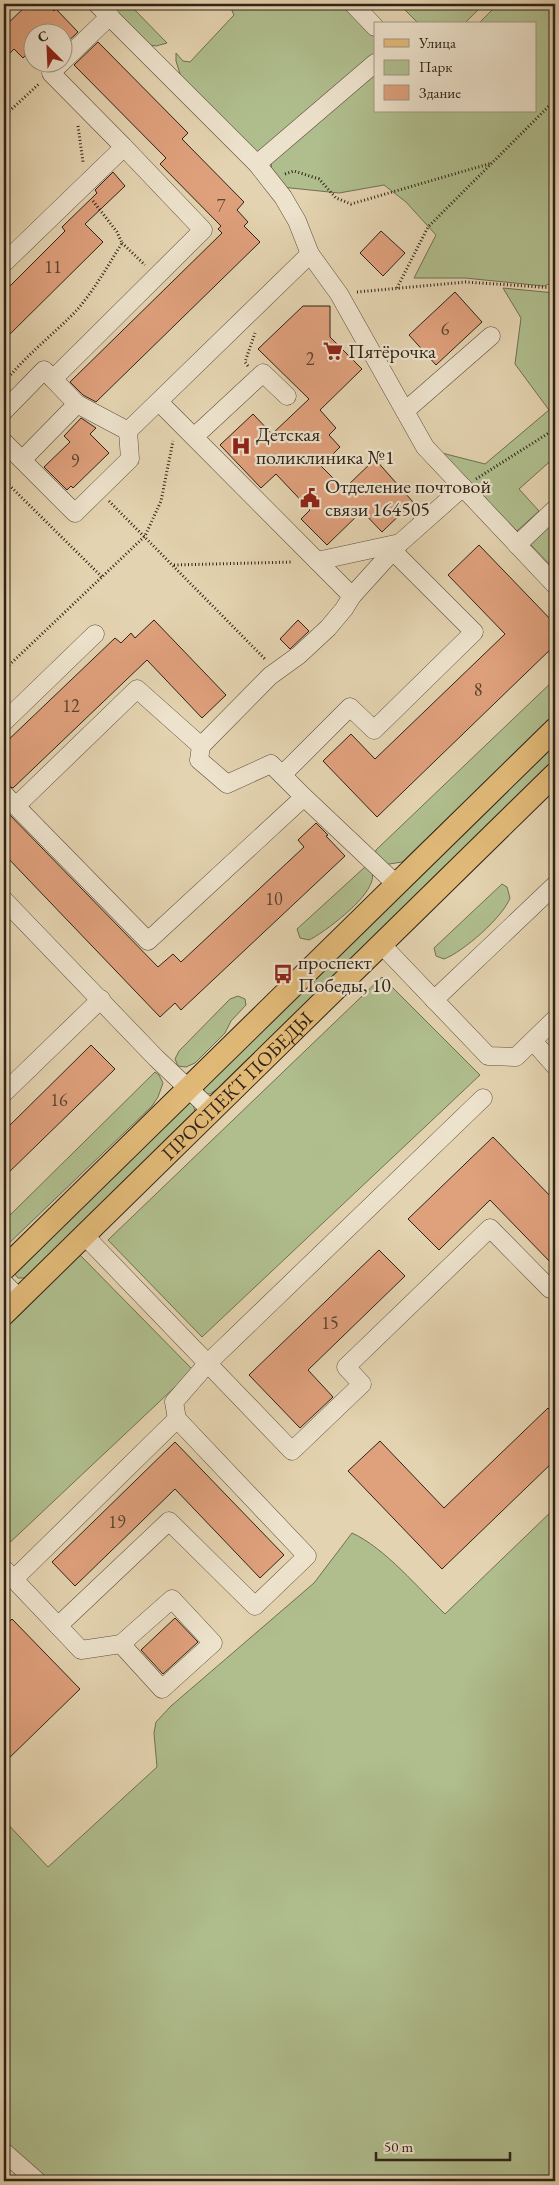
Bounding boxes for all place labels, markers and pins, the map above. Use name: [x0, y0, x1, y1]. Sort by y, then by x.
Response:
place label: Пятёрочка: [348, 338, 436, 364]
supermarket icon: Пятёрочка: [322, 340, 344, 362]
place label: Детская поликлиника №1: [256, 421, 395, 470]
hospital icon: Детская поликлиника №1: [230, 435, 252, 457]
place label: Отделение почтовой связи 164505: [325, 473, 491, 522]
public building icon: Отделение почтовой связи 164505: [299, 487, 321, 509]
place label: проспект Победы, 10: [298, 949, 391, 998]
bus stop icon: проспект Победы, 10: [272, 963, 294, 985]

